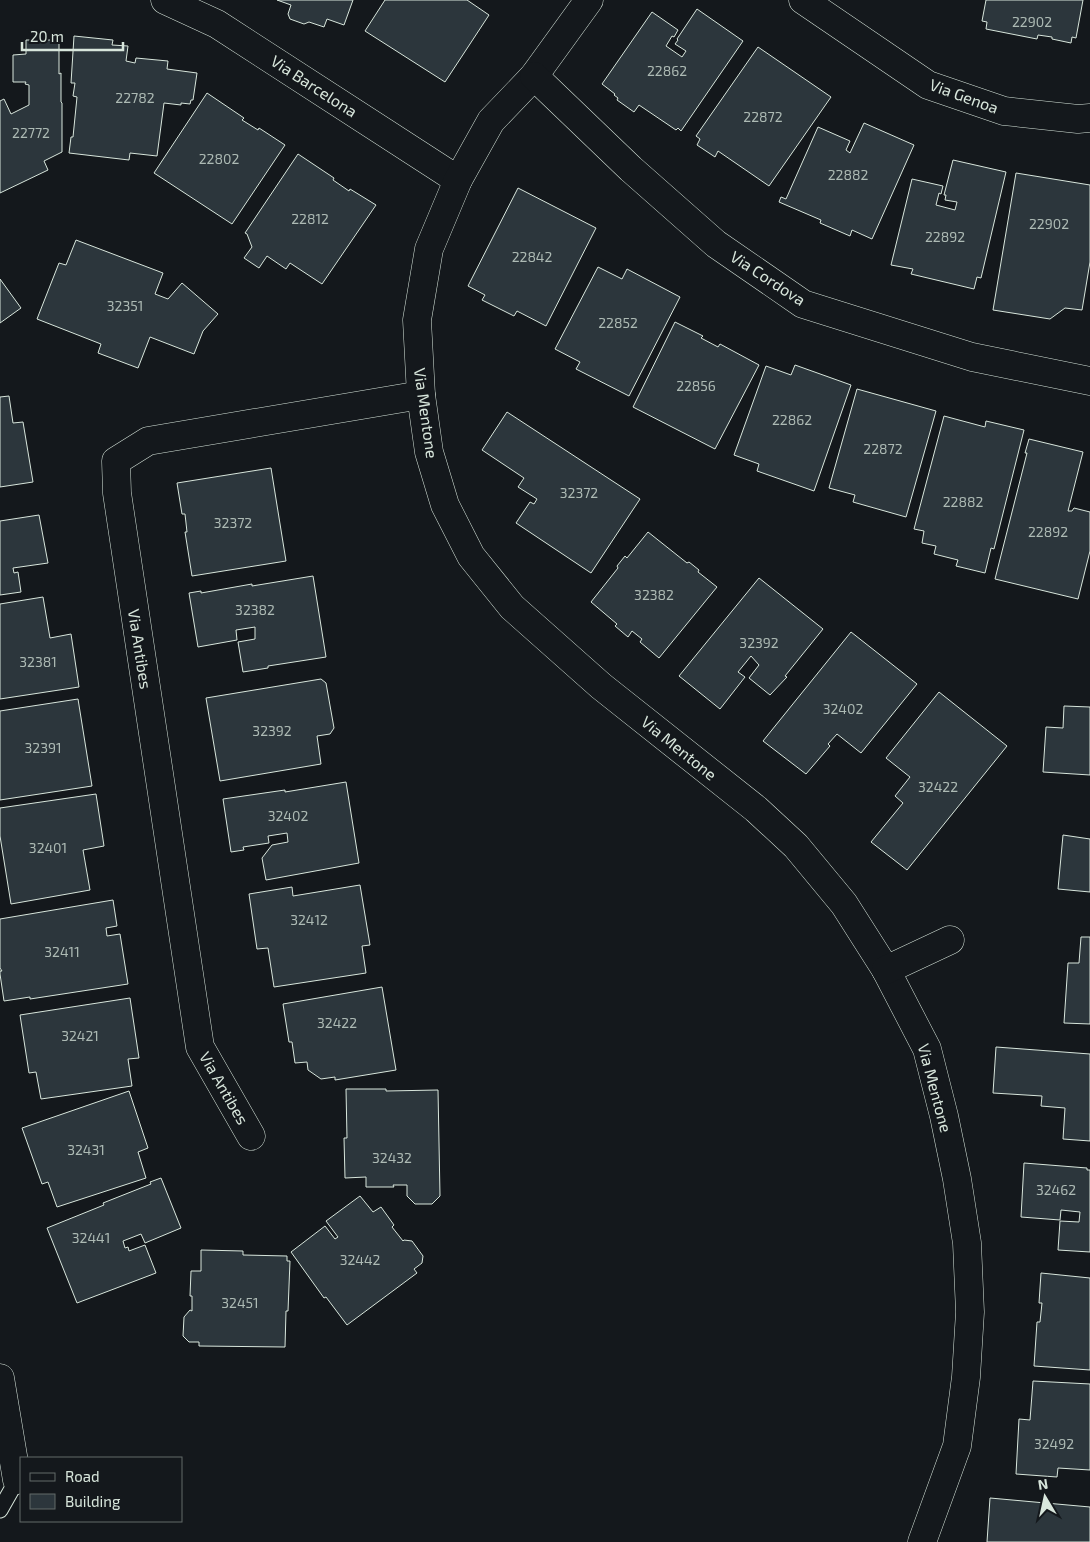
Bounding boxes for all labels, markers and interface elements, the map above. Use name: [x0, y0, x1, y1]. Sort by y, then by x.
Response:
house number: 22902: [1012, 13, 1052, 30]
scale bar: [22, 20, 124, 52]
text: 20 m: [30, 27, 64, 45]
street label: Via Barcelona: [268, 51, 361, 121]
house number: 22862: [647, 62, 687, 79]
street label: Via Genoa: [927, 74, 1001, 117]
house number: 22782: [115, 89, 155, 106]
house number: 22872: [743, 108, 783, 125]
house number: 22772: [12, 124, 50, 141]
house number: 22802: [199, 150, 239, 167]
house number: 22882: [828, 166, 868, 183]
house number: 22812: [291, 210, 329, 227]
house number: 22902: [1029, 215, 1069, 232]
house number: 22892: [925, 228, 965, 245]
street label: Via Cordova: [727, 246, 809, 309]
house number: 22842: [512, 248, 552, 265]
house number: 32351: [107, 297, 143, 314]
house number: 22852: [598, 314, 638, 331]
street label: Via Mentone: [411, 367, 442, 459]
house number: 22856: [676, 377, 716, 394]
house number: 22862: [772, 411, 812, 428]
house number: 22872: [863, 440, 903, 457]
house number: 32372: [560, 484, 598, 501]
house number: 22882: [943, 493, 983, 510]
house number: 32372: [214, 514, 252, 531]
house number: 22892: [1028, 523, 1068, 540]
house number: 32382: [634, 586, 674, 603]
house number: 32382: [235, 601, 275, 618]
street label: Via Antibes: [125, 608, 156, 690]
house number: 32392: [739, 634, 779, 651]
house number: 32381: [19, 653, 57, 670]
house number: 32402: [823, 700, 863, 717]
street label: Via Mentone: [638, 712, 721, 784]
house number: 32392: [252, 722, 292, 739]
house number: 32391: [24, 739, 62, 756]
house number: 32422: [918, 778, 958, 795]
house number: 32402: [268, 807, 308, 824]
house number: 32401: [29, 839, 67, 856]
house number: 32412: [290, 911, 328, 928]
house number: 32411: [44, 943, 80, 960]
house number: 32422: [317, 1014, 357, 1031]
house number: 32421: [61, 1027, 99, 1044]
street label: Via Mentone: [915, 1041, 956, 1134]
street label: Via Antibes: [196, 1048, 253, 1128]
house number: 32431: [67, 1141, 105, 1158]
house number: 32432: [372, 1149, 412, 1166]
house number: 32462: [1036, 1181, 1076, 1198]
house number: 32441: [72, 1229, 110, 1246]
house number: 32442: [340, 1251, 380, 1268]
house number: 32451: [221, 1294, 259, 1311]
house number: 32492: [1034, 1435, 1074, 1452]
legend: [20, 1457, 182, 1522]
text: Road: [65, 1467, 100, 1485]
north arrow: [1020, 1472, 1070, 1522]
text: N: [1037, 1474, 1049, 1493]
text: Building: [65, 1492, 121, 1510]

